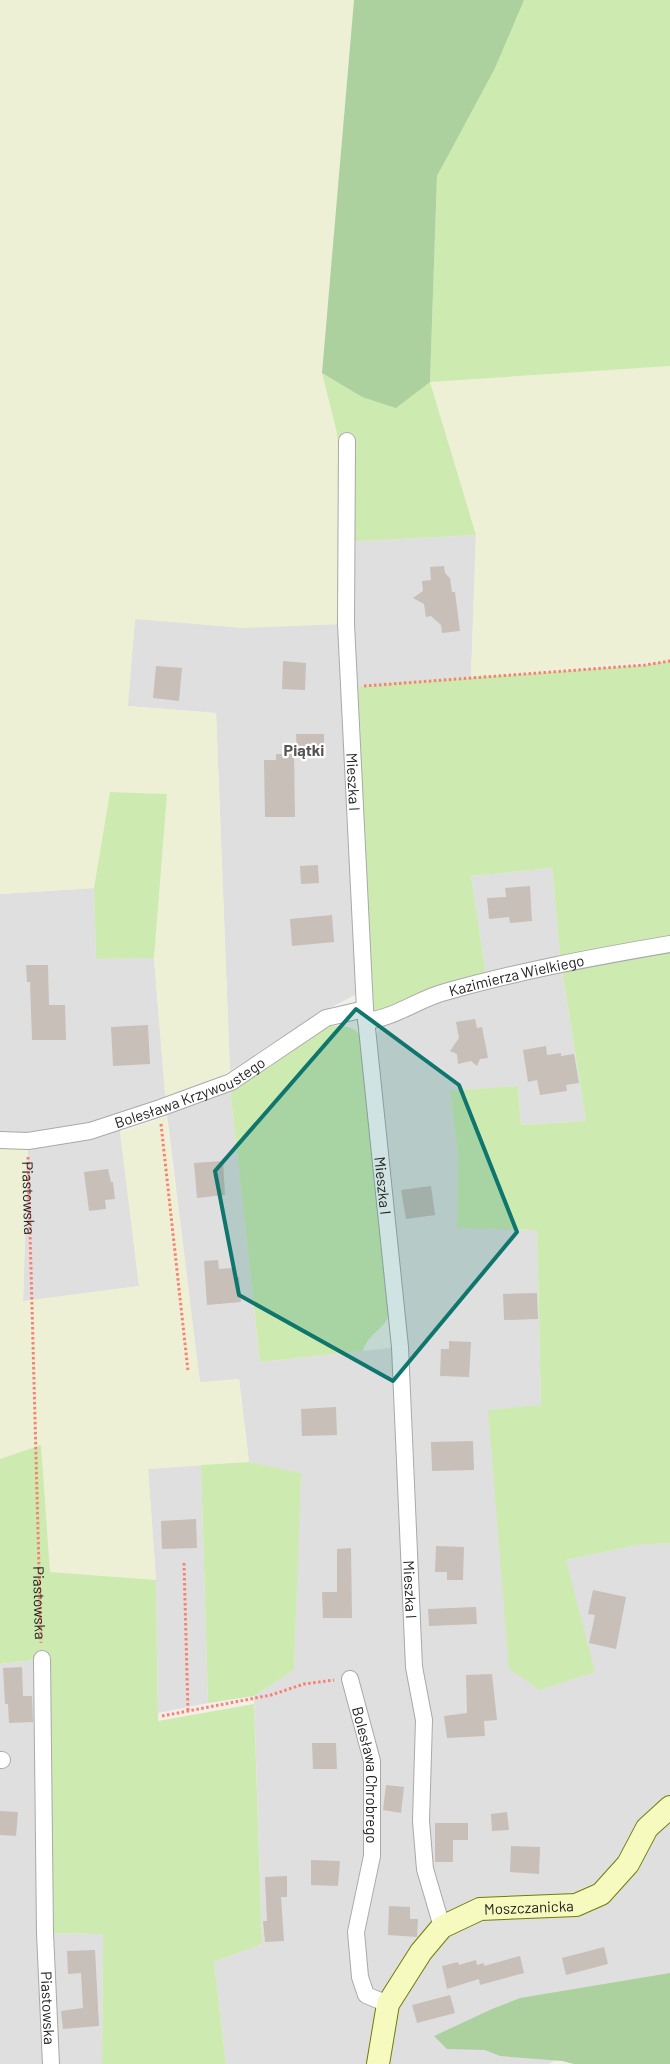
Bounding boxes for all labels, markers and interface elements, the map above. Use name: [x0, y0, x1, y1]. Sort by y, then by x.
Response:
district label: Piątki: [284, 740, 324, 759]
street label: Mieszka I: [343, 752, 364, 811]
street label: Kazimierza Wielkiego: [447, 951, 586, 1000]
street label: Bolesława Krzywoustego: [112, 1053, 268, 1131]
street label: Mieszka I: [371, 1156, 395, 1216]
street label: Piastowska: [19, 1161, 39, 1235]
street label: Mieszka I: [400, 1560, 421, 1619]
street label: Piastowska: [30, 1566, 50, 1640]
street label: Bolesława Chrobrego: [349, 1704, 382, 1843]
street label: Moszczanicka: [484, 1896, 574, 1918]
street label: Piastowska: [38, 1971, 59, 2045]

